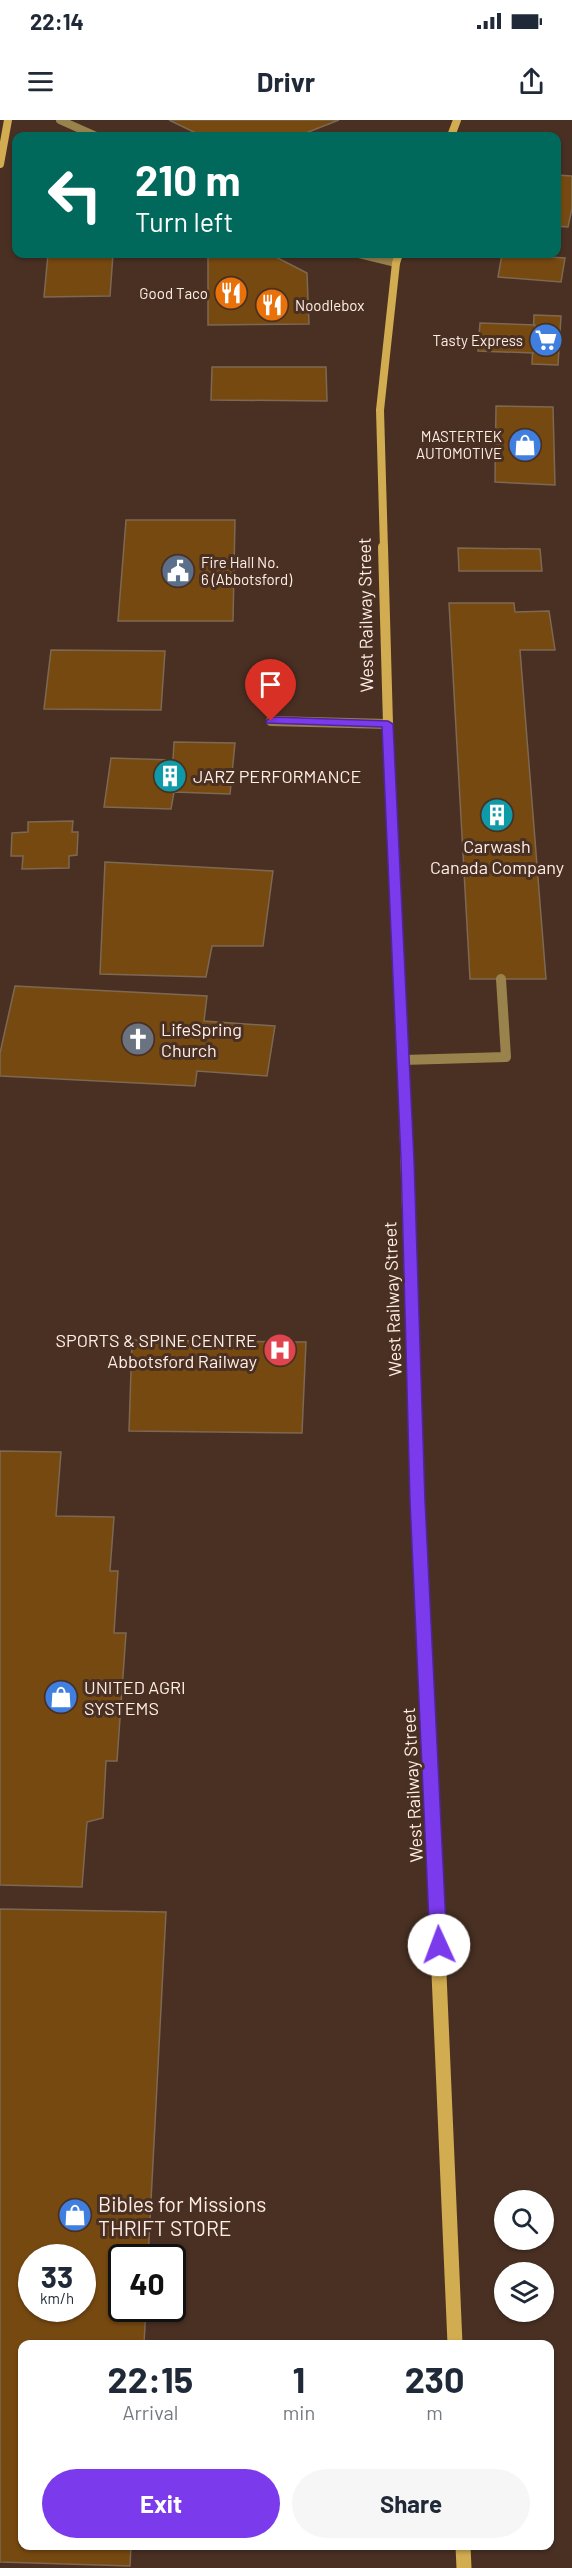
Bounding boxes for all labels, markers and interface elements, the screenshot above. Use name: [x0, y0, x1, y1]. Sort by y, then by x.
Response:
text: 22:14: [30, 8, 84, 34]
icon: menu: [24, 65, 57, 98]
text: Drivr: [257, 65, 315, 97]
icon: share: [515, 65, 548, 98]
text: 210 m: [135, 154, 241, 204]
icon: left: [36, 156, 114, 234]
text: Turn left: [135, 205, 233, 237]
restaurant icon: Good Taco: [213, 275, 249, 311]
place label: Good Taco: [139, 284, 208, 302]
restaurant icon: Noodlebox: [254, 287, 290, 323]
place label: Noodlebox: [295, 296, 364, 314]
supermarket icon: Tasty Express: [528, 322, 564, 358]
place label: Tasty Express: [432, 331, 523, 349]
place label: MASTERTEK AUTOMOTIVE: [416, 427, 502, 462]
shop icon: MASTERTEK AUTOMOTIVE: [507, 427, 543, 463]
street label: West Railway Street: [353, 537, 377, 693]
public building icon: Fire Hall No. 6 (Abbotsford): [160, 553, 196, 589]
place label: Fire Hall No. 6 (Abbotsford): [201, 553, 292, 588]
pin: [245, 659, 296, 721]
icon: arrive: [254, 668, 287, 701]
building icon: JARZ PERFORMANCE: [152, 758, 188, 794]
place label: JARZ PERFORMANCE: [193, 765, 361, 787]
building icon: Carwash Canada Company: [479, 797, 515, 833]
place label: Carwash Canada Company: [430, 835, 564, 878]
place label: LifeSpring Church: [161, 1018, 242, 1061]
church icon: LifeSpring Church: [120, 1021, 156, 1057]
street label: West Railway Street: [378, 1221, 406, 1377]
place label: SPORTS & SPINE CENTRE Abbotsford Railway: [56, 1329, 257, 1372]
hospital icon: SPORTS & SPINE CENTRE Abbotsford Railway: [262, 1332, 298, 1368]
place label: UNITED AGRI SYSTEMS: [84, 1676, 186, 1719]
shop icon: UNITED AGRI SYSTEMS: [43, 1679, 79, 1715]
street label: West Railway Street: [397, 1707, 427, 1863]
position arrow: [407, 1913, 471, 1977]
map controls: [494, 2190, 554, 2322]
button: search: [494, 2190, 554, 2250]
place label: Bibles for Missions THRIFT STORE: [98, 2191, 266, 2240]
shop icon: Bibles for Missions THRIFT STORE: [57, 2197, 93, 2233]
speed limit sign: 40: [108, 2244, 186, 2322]
text: 33: [41, 2258, 73, 2294]
button: layers: [494, 2262, 554, 2322]
text: km/h: [40, 2289, 74, 2307]
text: 22:15: [108, 2357, 193, 2400]
text: 1: [293, 2357, 305, 2400]
text: 230: [405, 2357, 464, 2400]
text: Arrival: [122, 2400, 178, 2424]
text: min: [283, 2400, 315, 2424]
text: m: [426, 2400, 443, 2424]
button: Exit: [42, 2469, 280, 2538]
button: Share: [292, 2469, 530, 2538]

